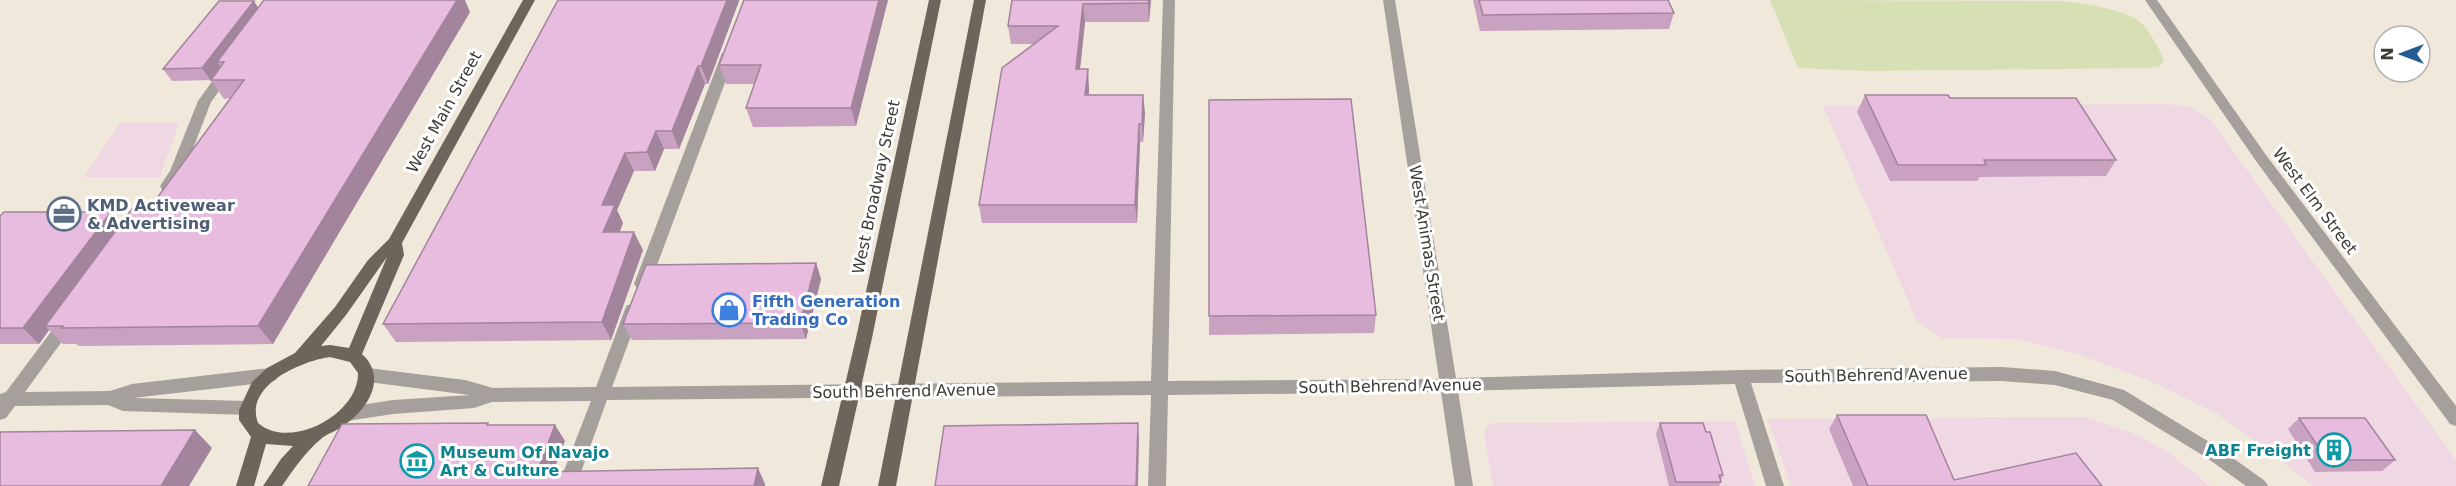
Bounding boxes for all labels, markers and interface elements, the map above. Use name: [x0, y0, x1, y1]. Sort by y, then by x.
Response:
north arrow: [2372, 24, 2432, 84]
text: N: [2378, 47, 2397, 61]
street label: West Main Street: [403, 48, 485, 176]
street label: West Broadway Street: [848, 98, 904, 276]
street label: West Elm Street: [2269, 144, 2361, 258]
street label: West Animas Street: [1405, 164, 1449, 322]
office icon: KMD Activewear & Advertising: [46, 196, 82, 232]
place label: KMD Activewear & Advertising: [87, 196, 235, 233]
shop icon: Fifth Generation Trading Co: [711, 292, 747, 328]
place label: Fifth Generation Trading Co: [752, 292, 900, 329]
street label: South Behrend Avenue: [1784, 364, 1968, 386]
street label: South Behrend Avenue: [1298, 375, 1482, 397]
street label: South Behrend Avenue: [812, 380, 996, 402]
building icon: ABF Freight: [2316, 432, 2352, 468]
place label: ABF Freight: [2205, 441, 2311, 460]
museum icon: Museum Of Navajo Art & Culture: [399, 443, 435, 479]
place label: Museum Of Navajo Art & Culture: [440, 443, 609, 480]

